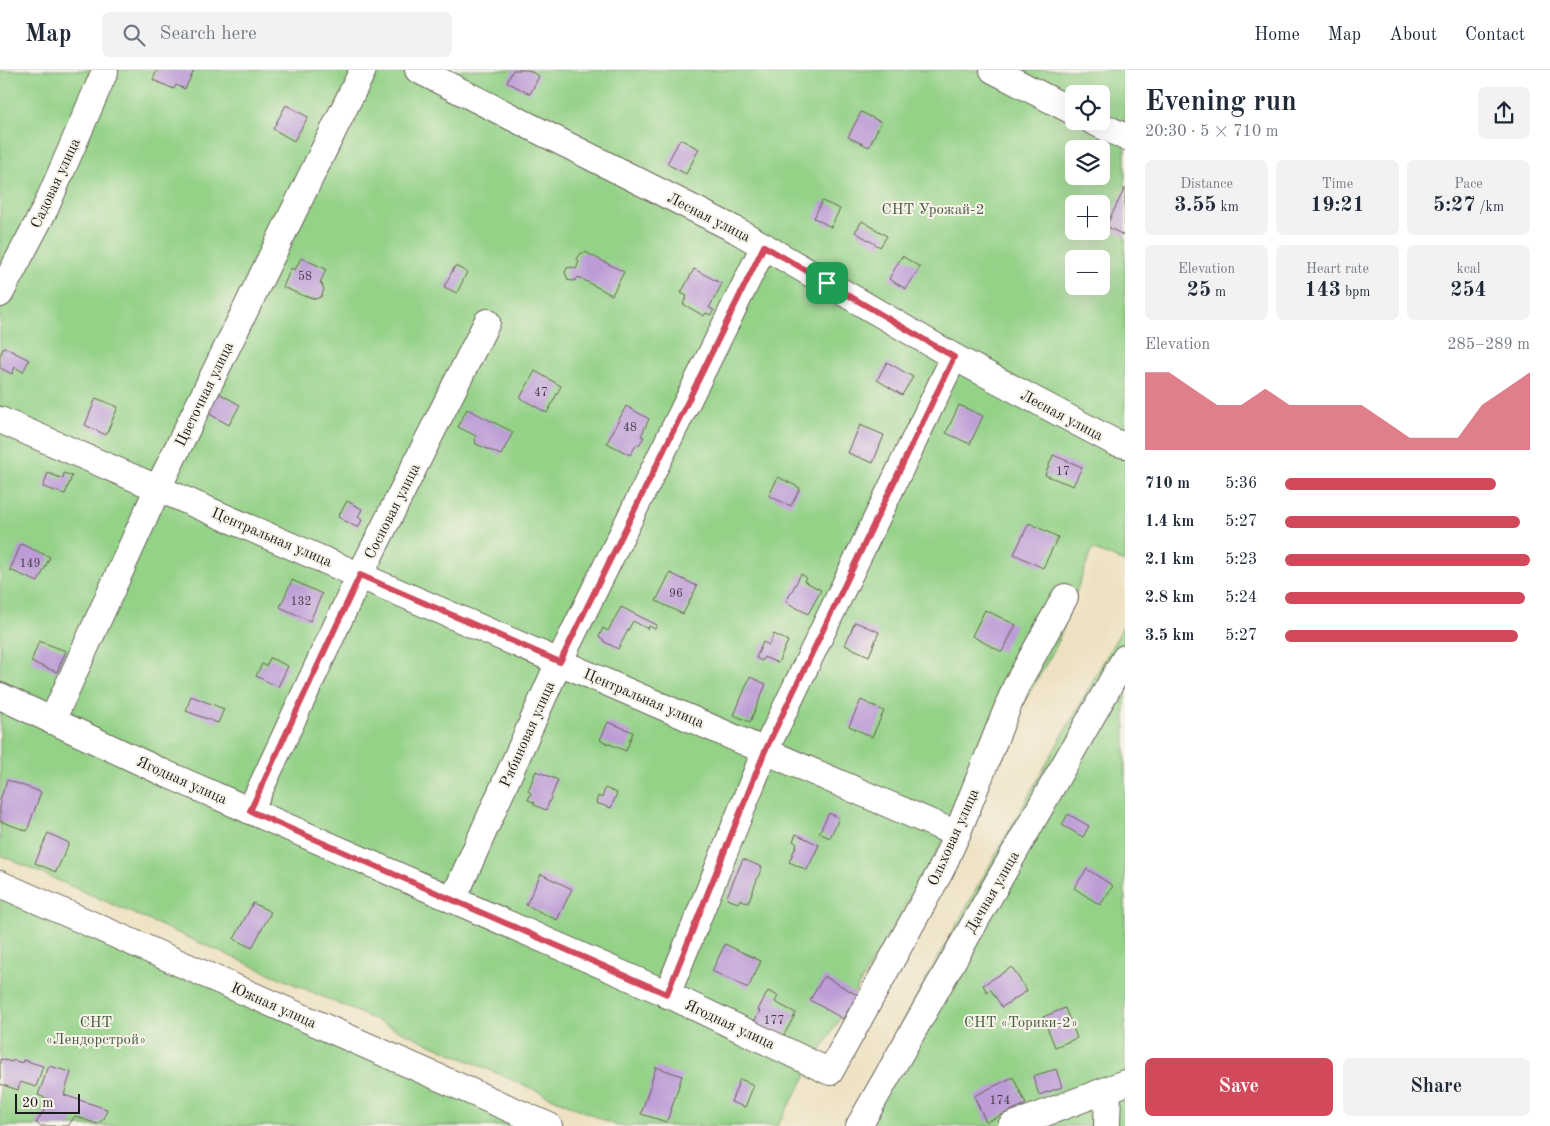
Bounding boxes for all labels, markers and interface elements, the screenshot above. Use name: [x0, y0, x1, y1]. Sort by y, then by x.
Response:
search box: [102, 12, 452, 57]
icon: search: [120, 21, 148, 49]
text: Map: [25, 23, 72, 47]
text: Search here: [160, 25, 257, 44]
text: Home: [1254, 26, 1300, 44]
text: Map: [1328, 26, 1361, 44]
text: About: [1389, 26, 1437, 44]
text: Contact: [1465, 26, 1525, 44]
map controls: [1065, 85, 1110, 295]
button: locate: [1065, 85, 1110, 130]
button: share: [1478, 87, 1530, 139]
text: Evening run: [1145, 89, 1297, 117]
text: 20:30 · 5 × 710 m: [1145, 124, 1278, 140]
street label: Садовая улица: [29, 136, 84, 231]
button: layers: [1065, 140, 1110, 185]
text: Distance: [1180, 177, 1233, 191]
text: Time: [1322, 177, 1353, 191]
text: Pace: [1454, 177, 1483, 191]
street label: Лесная улица: [664, 191, 753, 246]
button: +: [1065, 195, 1110, 240]
text: 3.55: [1174, 195, 1217, 216]
text: 19:21: [1310, 195, 1365, 216]
text: 5:27: [1433, 195, 1475, 216]
text: km: [1217, 200, 1239, 214]
text: /km: [1475, 200, 1504, 214]
park label: СНТ Урожай-2: [882, 203, 984, 218]
button: −: [1065, 250, 1110, 295]
pin: [806, 262, 848, 304]
text: Elevation: [1178, 262, 1235, 276]
text: Heart rate: [1306, 262, 1369, 276]
text: kcal: [1456, 262, 1481, 276]
icon: arrive: [813, 269, 841, 297]
house number: 58: [298, 270, 312, 283]
text: 25: [1187, 280, 1211, 301]
text: 143: [1304, 280, 1341, 301]
text: 254: [1450, 280, 1487, 301]
text: m: [1211, 285, 1226, 299]
text: bpm: [1341, 285, 1371, 299]
text: Elevation: [1145, 337, 1210, 353]
text: 285–289 m: [1447, 337, 1530, 353]
street label: Цветочная улица: [174, 340, 237, 449]
house number: 47: [534, 387, 548, 399]
street label: Лесная улица: [1018, 388, 1106, 445]
house number: 48: [623, 422, 637, 434]
street label: Сосновая улица: [363, 461, 424, 562]
house number: 17: [1056, 466, 1070, 478]
text: 710 m: [1145, 476, 1190, 492]
text: 5:36: [1225, 476, 1257, 492]
street label: Центральная улица: [209, 506, 334, 571]
text: 1.4 km: [1145, 514, 1194, 530]
text: 5:27: [1225, 514, 1257, 530]
text: 2.1 km: [1145, 552, 1194, 568]
text: 5:23: [1225, 552, 1257, 568]
house number: 149: [20, 558, 40, 570]
house number: 96: [669, 588, 683, 600]
text: 2.8 km: [1145, 590, 1194, 606]
text: 5:24: [1225, 590, 1257, 606]
house number: 132: [291, 596, 311, 608]
text: 3.5 km: [1145, 628, 1194, 644]
text: 5:27: [1225, 628, 1257, 644]
street label: Центральная улица: [581, 667, 706, 732]
street label: Рябиновая улица: [498, 679, 559, 790]
street label: Ягодная улица: [134, 755, 229, 808]
street label: Ольховая улица: [926, 786, 983, 888]
street label: Дачная улица: [964, 849, 1023, 936]
street label: Южная улица: [228, 981, 319, 1032]
street label: Ягодная улица: [682, 998, 777, 1053]
house number: 177: [764, 1015, 784, 1027]
park label: СНТ «Лендорстрой»: [46, 1016, 146, 1048]
park label: СНТ «Торики-2»: [964, 1016, 1078, 1031]
button: Save: [1145, 1058, 1333, 1116]
button: Share: [1343, 1058, 1530, 1116]
scale bar: [15, 1091, 80, 1114]
house number: 174: [990, 1095, 1010, 1107]
text: 20 m: [22, 1096, 53, 1110]

